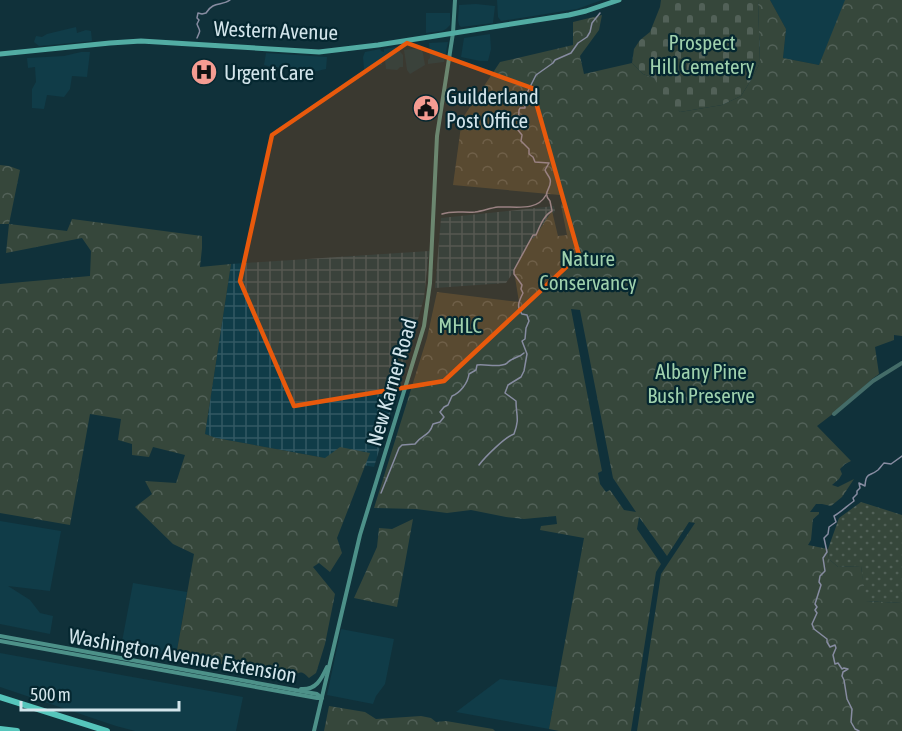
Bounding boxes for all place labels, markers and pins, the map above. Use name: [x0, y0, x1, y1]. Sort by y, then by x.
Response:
hospital icon: Urgent Care: [189, 57, 219, 87]
place label: Urgent Care: [224, 60, 314, 84]
place label: Guilderland Post Office: [446, 84, 539, 132]
public building icon: Guilderland Post Office: [411, 93, 441, 123]

